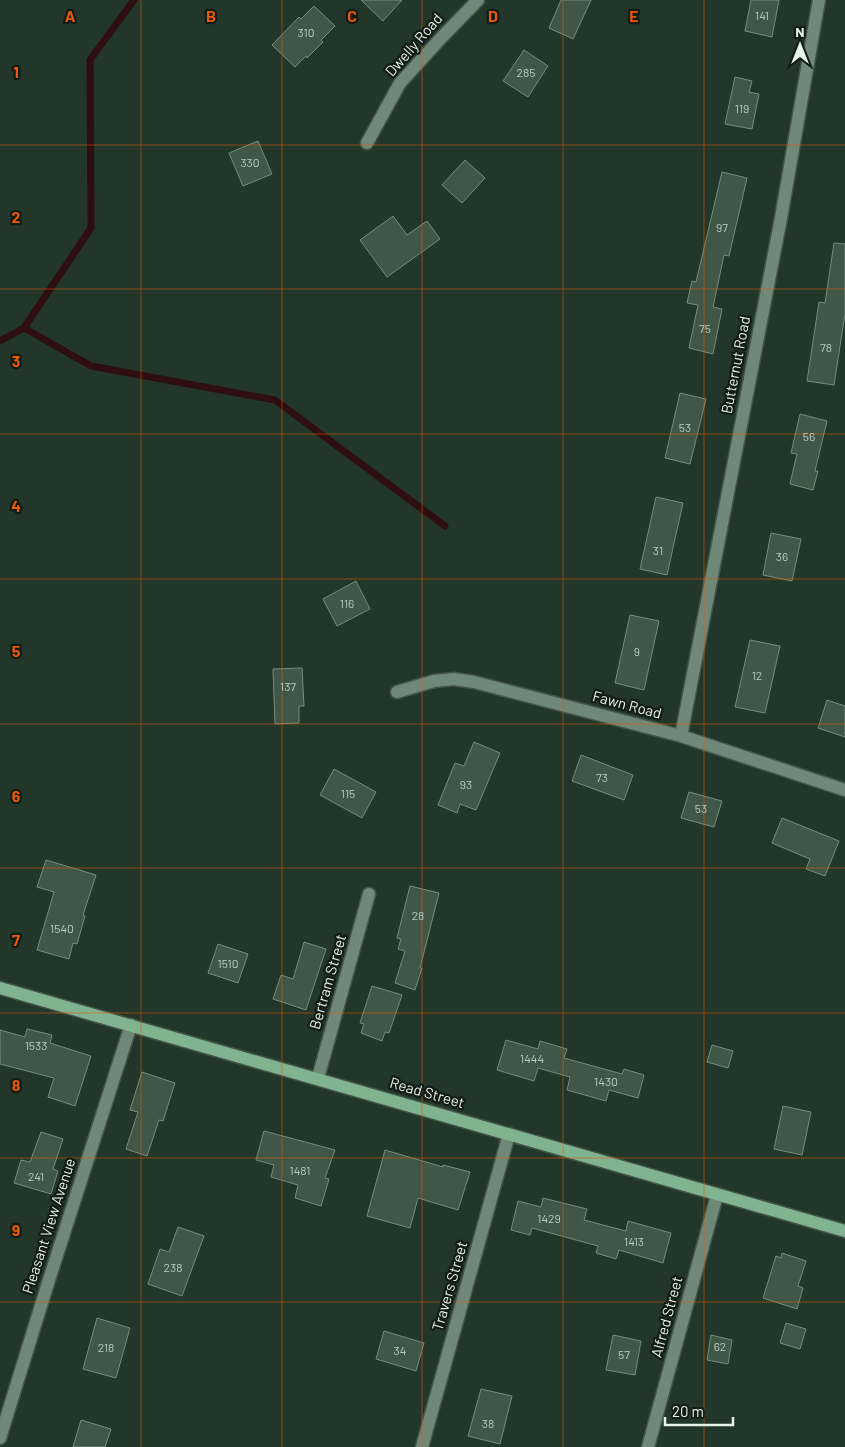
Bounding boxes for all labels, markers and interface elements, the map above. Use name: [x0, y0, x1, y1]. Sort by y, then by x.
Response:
text: A: [65, 6, 76, 25]
text: B: [206, 6, 216, 25]
text: C: [347, 6, 357, 25]
text: D: [488, 6, 498, 25]
text: E: [629, 6, 639, 25]
house number: 141: [755, 8, 769, 22]
street label: Dwelly Road: [381, 9, 446, 80]
north arrow: [775, 20, 825, 70]
text: N: [795, 23, 805, 40]
house number: 310: [297, 25, 315, 39]
text: 1: [13, 62, 19, 81]
house number: 285: [517, 65, 535, 79]
house number: 119: [735, 101, 749, 115]
house number: 330: [240, 155, 260, 169]
text: 2: [12, 207, 21, 226]
house number: 97: [716, 220, 728, 234]
street label: Butternut Road: [717, 314, 753, 415]
house number: 75: [699, 321, 711, 335]
house number: 78: [820, 340, 832, 354]
text: 3: [12, 351, 20, 370]
house number: 53: [679, 420, 691, 434]
house number: 56: [803, 429, 815, 443]
text: 4: [11, 496, 21, 515]
house number: 31: [653, 543, 663, 557]
house number: 36: [776, 549, 788, 563]
house number: 116: [340, 596, 354, 610]
text: 5: [12, 641, 21, 660]
house number: 9: [634, 644, 640, 658]
house number: 12: [752, 668, 762, 682]
house number: 137: [280, 679, 296, 693]
street label: Fawn Road: [591, 686, 664, 722]
house number: 73: [596, 770, 608, 784]
house number: 93: [460, 777, 472, 791]
text: 6: [12, 786, 21, 805]
house number: 115: [341, 786, 355, 800]
house number: 53: [695, 801, 707, 815]
house number: 28: [412, 908, 424, 922]
house number: 1540: [50, 921, 74, 935]
text: 7: [12, 930, 20, 949]
street label: Bertram Street: [305, 932, 349, 1031]
house number: 1510: [217, 956, 239, 970]
house number: 1533: [25, 1038, 47, 1052]
house number: 1444: [520, 1051, 544, 1065]
street label: Read Street: [388, 1073, 467, 1111]
house number: 1430: [594, 1074, 618, 1088]
text: 8: [12, 1075, 21, 1094]
street label: Pleasant View Avenue: [18, 1156, 78, 1296]
house number: 1481: [290, 1163, 310, 1177]
house number: 241: [28, 1169, 44, 1183]
house number: 1429: [537, 1211, 561, 1225]
text: 9: [12, 1220, 20, 1239]
house number: 1413: [624, 1234, 644, 1248]
street label: Travers Street: [428, 1239, 470, 1333]
house number: 238: [164, 1260, 182, 1274]
street label: Alfred Street: [647, 1274, 686, 1359]
house number: 62: [714, 1339, 726, 1353]
house number: 218: [98, 1340, 114, 1354]
house number: 34: [394, 1343, 406, 1357]
house number: 57: [618, 1347, 630, 1361]
scale bar: [665, 1394, 732, 1426]
text: 20 m: [672, 1402, 704, 1420]
house number: 38: [482, 1416, 494, 1430]

